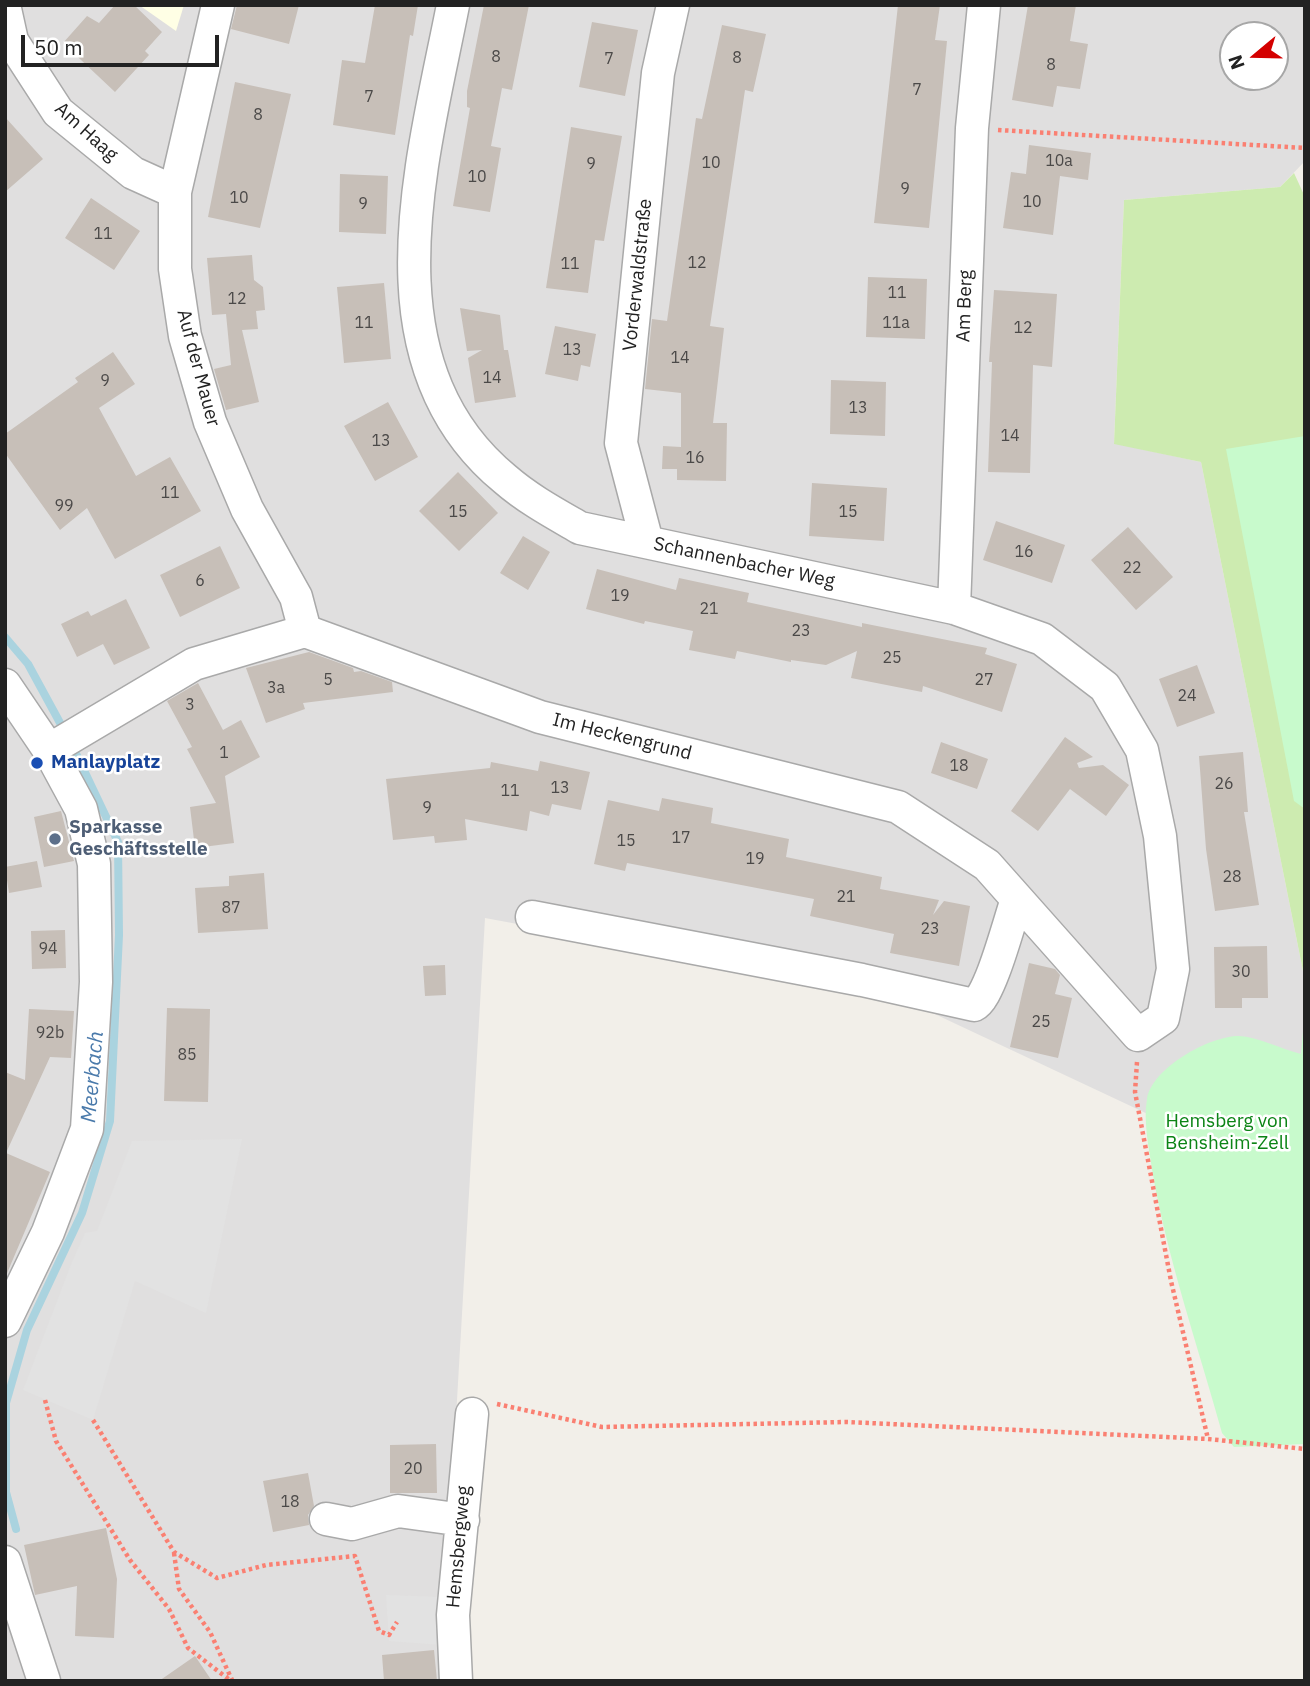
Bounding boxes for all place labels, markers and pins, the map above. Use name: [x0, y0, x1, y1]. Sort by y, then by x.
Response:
place label: Manlayplatz: [51, 752, 160, 774]
marker: Manlayplatz: [29, 755, 45, 771]
place label: Sparkasse Geschäftsstelle: [69, 817, 208, 861]
marker: Sparkasse Geschäftsstelle: [47, 831, 63, 847]

